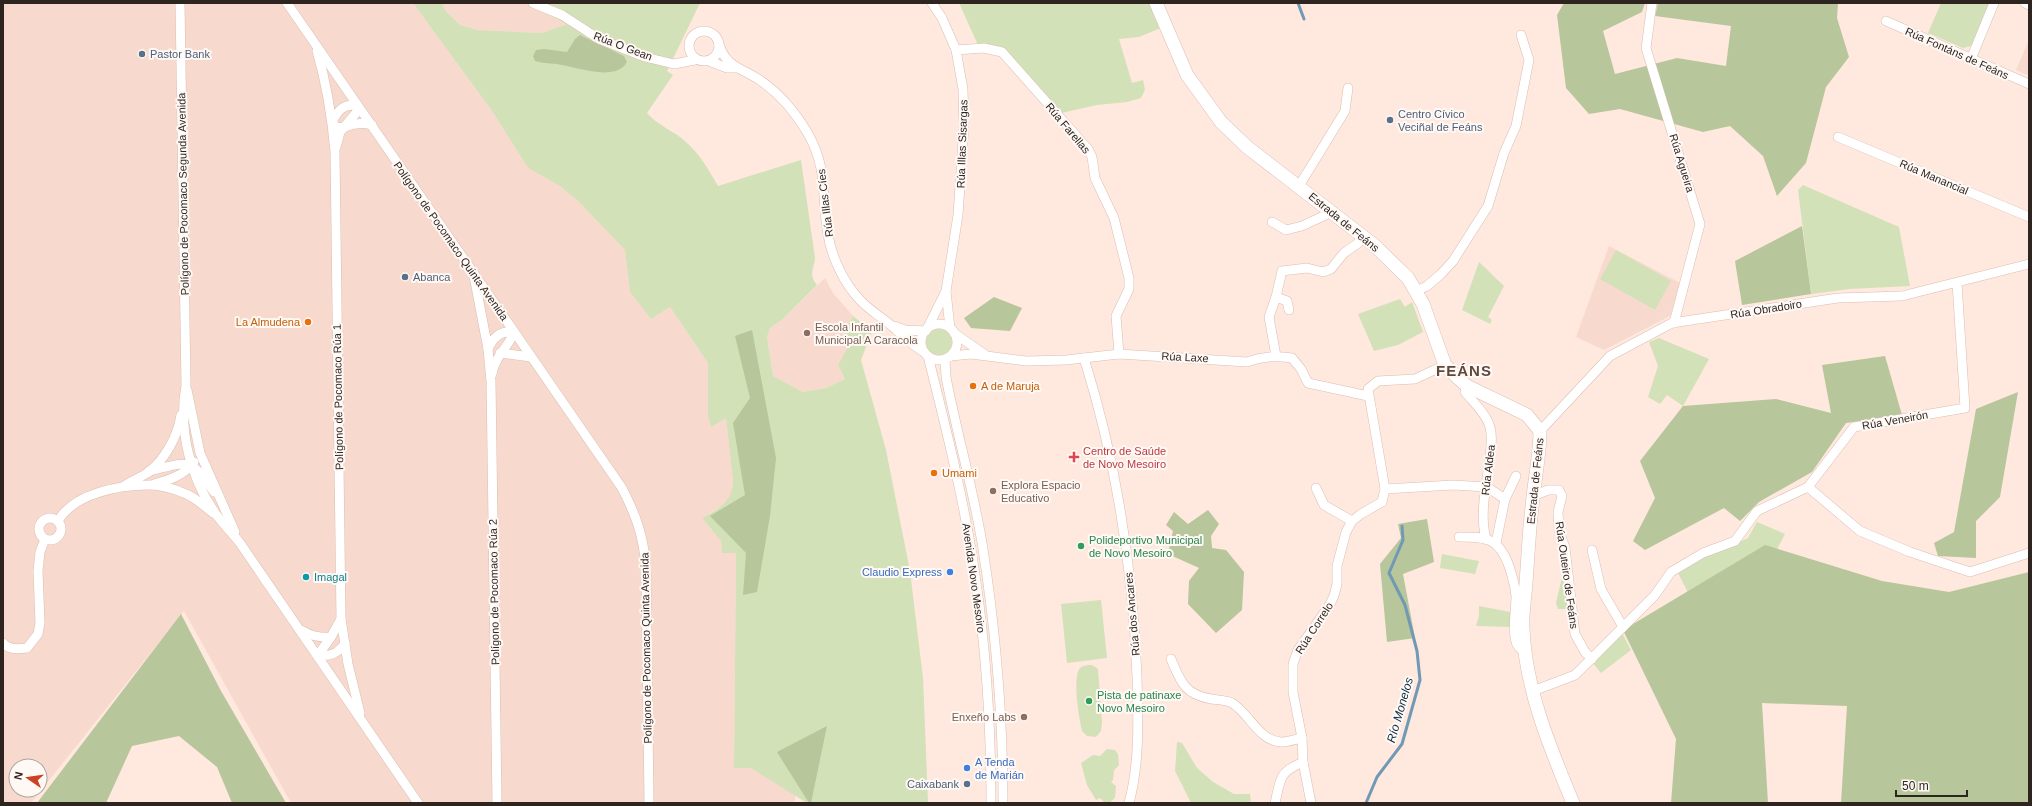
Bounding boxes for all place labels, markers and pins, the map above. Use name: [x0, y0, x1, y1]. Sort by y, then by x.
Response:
place label: Pastor Bank: [150, 48, 210, 60]
marker: Pastor Bank: [137, 49, 147, 59]
place label: Centro Cívico Veciñal de Feáns: [1398, 108, 1483, 133]
marker: Centro Cívico Veciñal de Feáns: [1385, 115, 1395, 125]
place label: Abanca: [413, 271, 451, 283]
marker: Abanca: [400, 272, 410, 282]
place label: La Almudena: [236, 316, 301, 328]
marker: La Almudena: [303, 317, 313, 327]
place label: Escola Infantil Municipal A Caracola: [815, 321, 919, 346]
marker: Escola Infantil Municipal A Caracola: [802, 328, 812, 338]
place label: A de Maruja: [981, 380, 1041, 392]
marker: A de Maruja: [968, 381, 978, 391]
place label: Centro de Saúde de Novo Mesoiro: [1083, 445, 1166, 470]
marker: Centro de Saúde de Novo Mesoiro: [1068, 451, 1080, 463]
place label: Umami: [942, 467, 977, 479]
marker: Umami: [929, 468, 939, 478]
place label: Explora Espacio Educativo: [1001, 479, 1081, 504]
marker: Explora Espacio Educativo: [988, 486, 998, 496]
place label: Polideportivo Municipal de Novo Mesoiro: [1089, 534, 1202, 559]
marker: Polideportivo Municipal de Novo Mesoiro: [1076, 541, 1086, 551]
place label: Claudio Express: [862, 566, 943, 578]
marker: Claudio Express: [945, 567, 955, 577]
place label: Imagal: [314, 571, 347, 583]
marker: Imagal: [301, 572, 311, 582]
place label: Pista de patinaxe Novo Mesoiro: [1097, 689, 1181, 714]
marker: Pista de patinaxe Novo Mesoiro: [1084, 696, 1094, 706]
place label: Enxeño Labs: [952, 711, 1016, 723]
marker: Enxeño Labs: [1019, 712, 1029, 722]
place label: A Tenda de Marián: [975, 756, 1024, 781]
marker: A Tenda de Marián: [962, 763, 972, 773]
place label: Caixabank: [907, 778, 959, 790]
marker: Caixabank: [962, 779, 972, 789]

